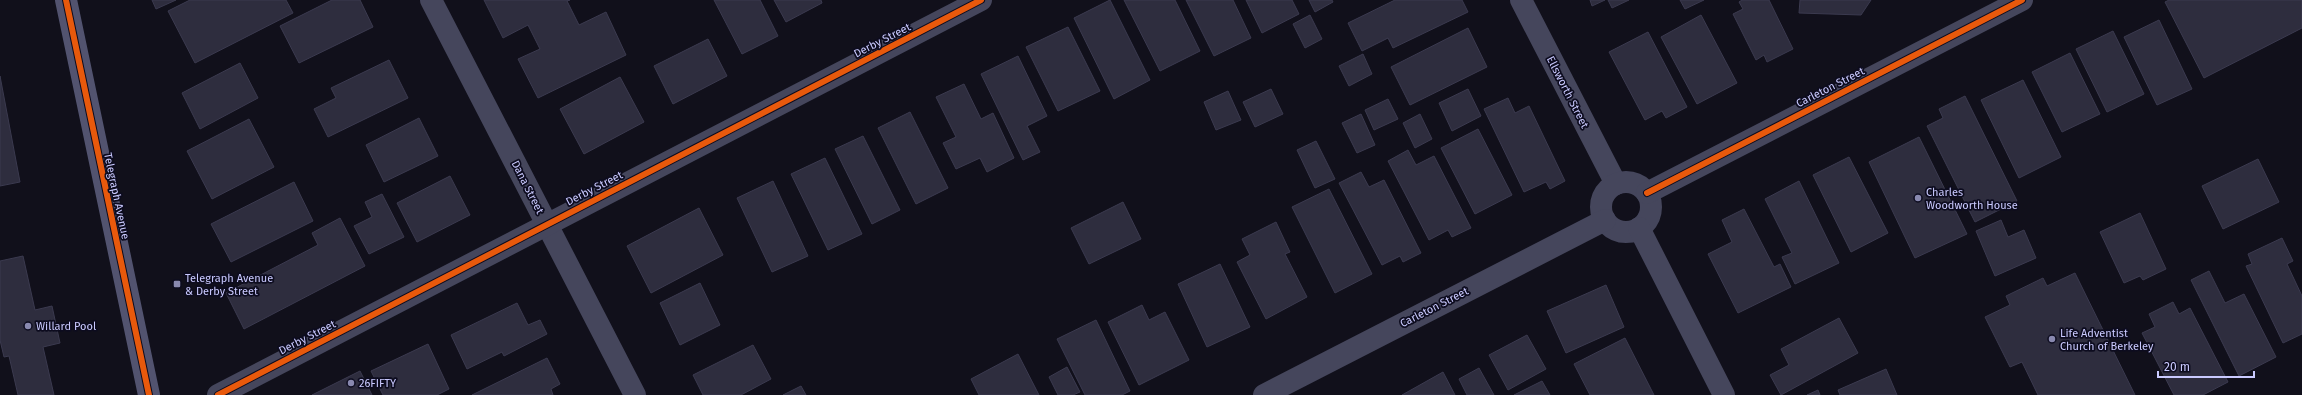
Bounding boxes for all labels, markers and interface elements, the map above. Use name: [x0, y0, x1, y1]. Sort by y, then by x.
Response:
street label: Derby Street: [852, 21, 913, 60]
street label: Ellsworth Street: [1544, 54, 1591, 130]
street label: Carleton Street: [1794, 65, 1867, 110]
street label: Telegraph Avenue: [101, 152, 132, 241]
street label: Dana Street: [509, 158, 547, 216]
street label: Derby Street: [564, 169, 625, 208]
place label: Charles Woodworth House: [1926, 186, 2018, 212]
marker: Charles Woodworth House: [1913, 193, 1923, 203]
place label: Telegraph Avenue & Derby Street: [185, 272, 273, 298]
marker: Telegraph Avenue & Derby Street: [172, 279, 182, 289]
street label: Carleton Street: [1398, 285, 1471, 330]
street label: Derby Street: [277, 318, 338, 357]
place label: Willard Pool: [36, 320, 96, 333]
marker: Willard Pool: [23, 321, 33, 331]
place label: Life Adventist Church of Berkeley: [2060, 327, 2154, 353]
marker: Life Adventist Church of Berkeley: [2047, 334, 2057, 344]
scale bar: [2158, 353, 2254, 379]
text: 20 m: [2164, 360, 2190, 374]
place label: 26FIFTY: [359, 377, 396, 390]
marker: 26FIFTY: [346, 378, 356, 388]

